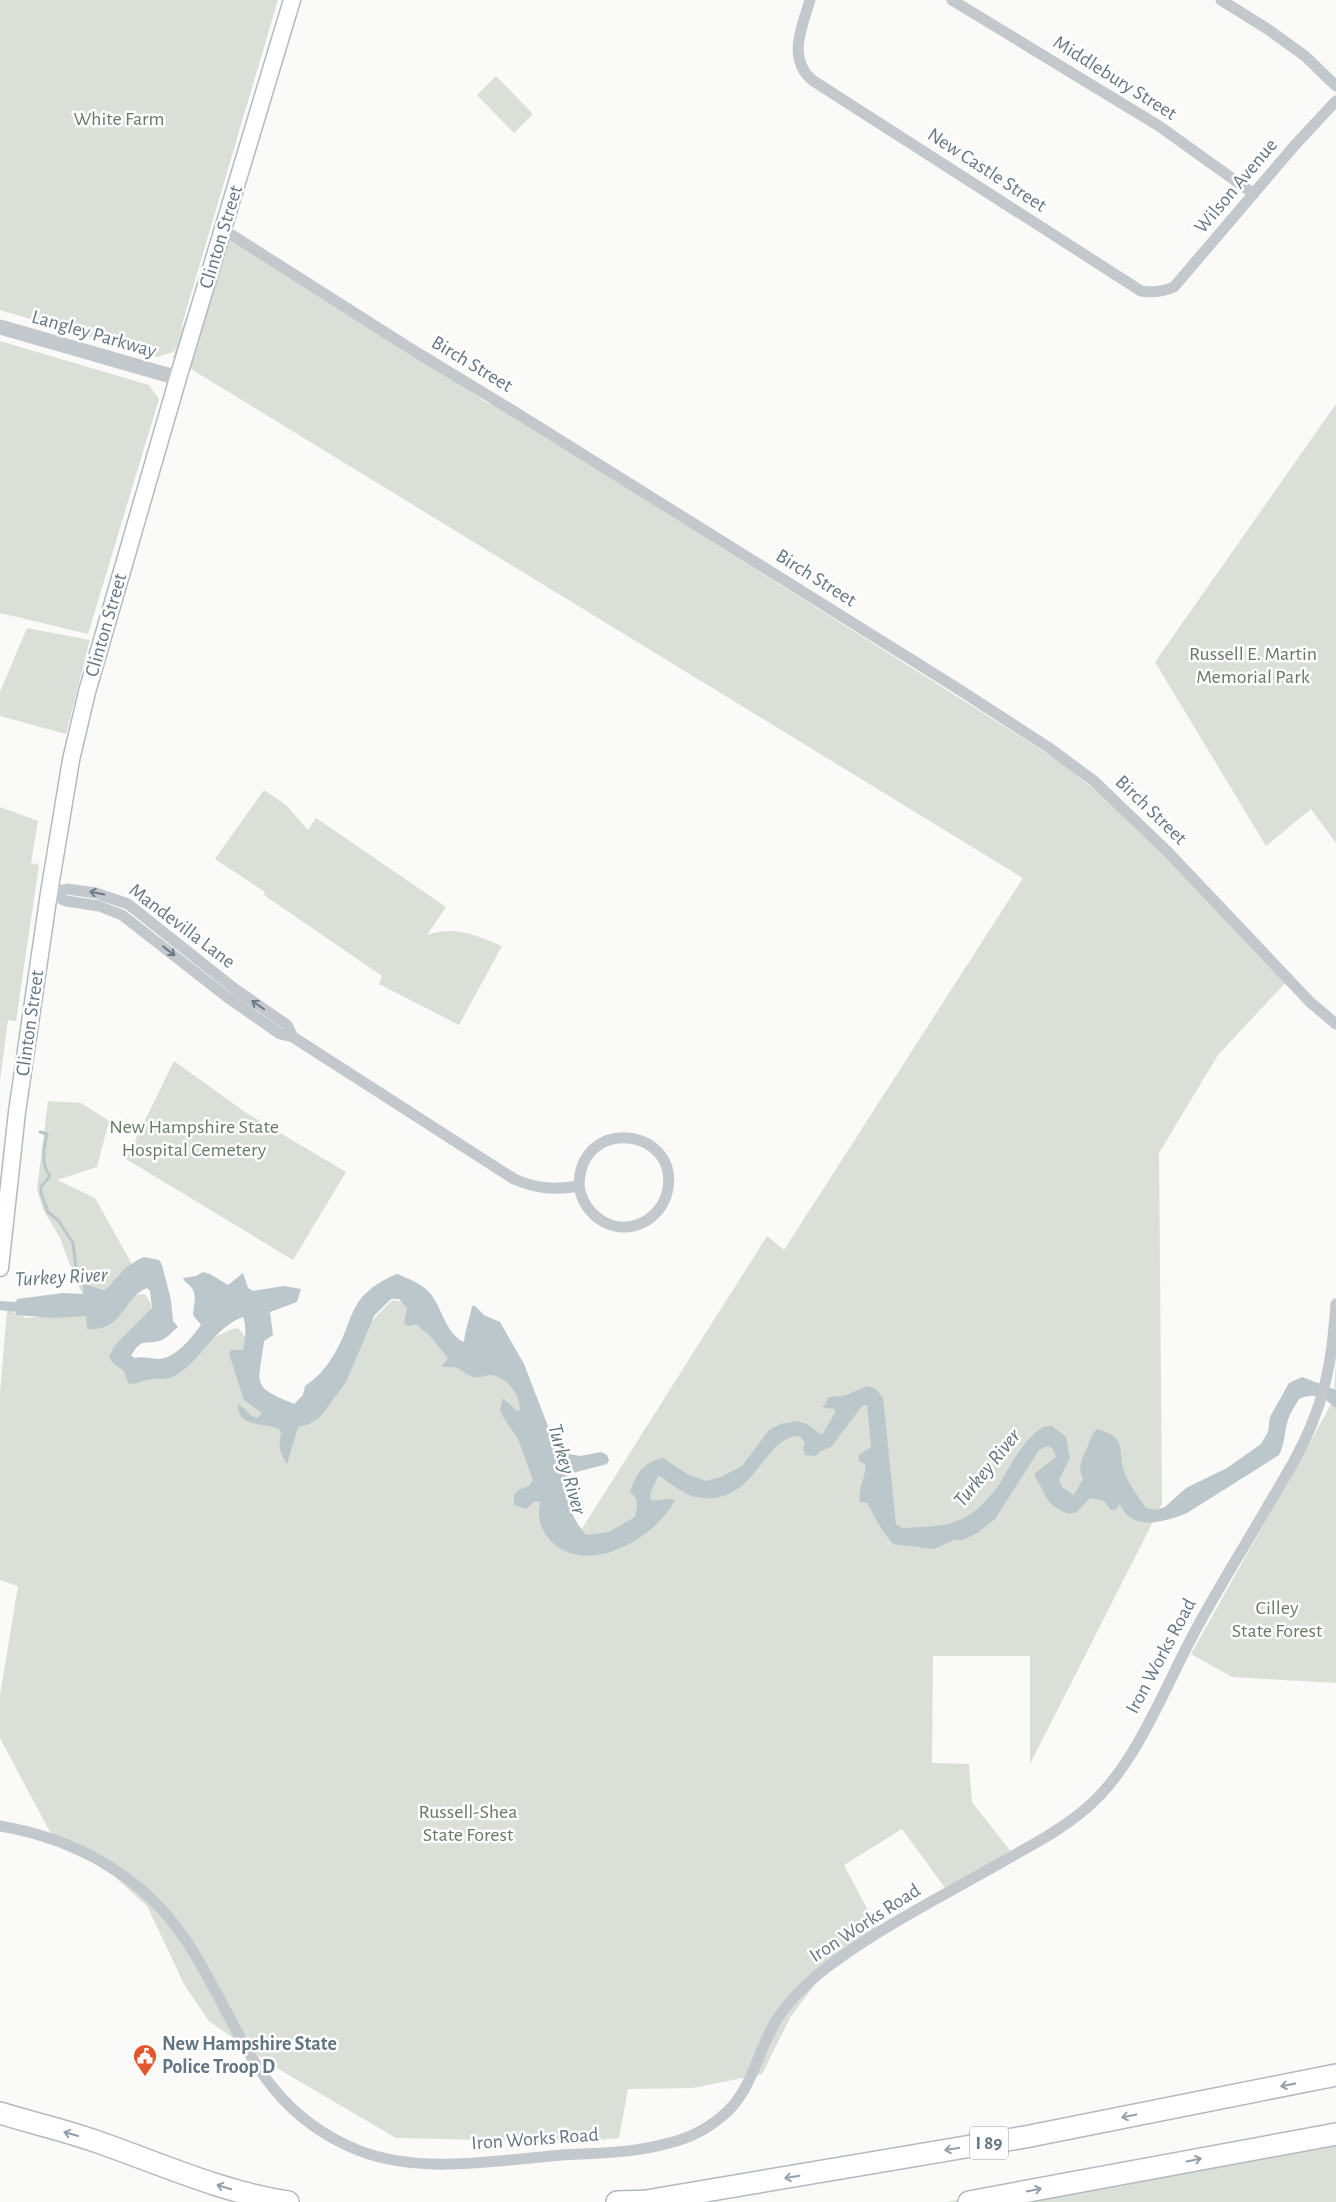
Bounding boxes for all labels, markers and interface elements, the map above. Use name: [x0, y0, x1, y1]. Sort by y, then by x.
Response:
street label: Middlebury Street: [1050, 32, 1181, 124]
park label: White Farm: [73, 109, 165, 129]
street label: New Castle Street: [924, 124, 1051, 216]
street label: Wilson Avenue: [1191, 135, 1281, 237]
street label: Clinton Street: [196, 182, 246, 291]
street label: Langley Parkway: [29, 307, 159, 361]
street label: Birch Street: [428, 332, 516, 396]
street label: Birch Street: [772, 546, 860, 611]
street label: Clinton Street: [82, 570, 131, 679]
park label: Russell E. Martin Memorial Park: [1189, 644, 1317, 687]
street label: Birch Street: [1112, 771, 1191, 849]
street label: Mandevilla Lane: [125, 880, 239, 972]
one-way arrow: [89, 888, 105, 898]
one-way arrow: [162, 946, 175, 957]
street label: Clinton Street: [13, 968, 47, 1077]
one-way arrow: [251, 1000, 265, 1010]
park label: New Hampshire State Hospital Cemetery: [109, 1117, 279, 1160]
water label: Turkey River: [14, 1264, 109, 1290]
water label: Turkey River: [544, 1421, 590, 1518]
water label: Turkey River: [950, 1424, 1025, 1511]
street label: Iron Works Road: [1122, 1595, 1200, 1717]
park label: Cilley State Forest: [1232, 1598, 1323, 1641]
park label: Russell-Shea State Forest: [418, 1802, 518, 1845]
street label: Iron Works Road: [806, 1880, 924, 1966]
place label: New Hampshire State Police Troop D: [162, 2034, 337, 2077]
public building icon: New Hampshire State Police Troop D: [132, 2043, 158, 2077]
one-way arrow: [1281, 2080, 1297, 2090]
one-way arrow: [1121, 2112, 1137, 2121]
street label: Iron Works Road: [471, 2125, 599, 2153]
road number: I 89: [970, 2126, 1008, 2160]
one-way arrow: [63, 2129, 79, 2138]
one-way arrow: [944, 2144, 960, 2154]
one-way arrow: [1185, 2155, 1201, 2165]
one-way arrow: [784, 2172, 800, 2182]
one-way arrow: [216, 2182, 232, 2192]
one-way arrow: [1025, 2184, 1041, 2194]

